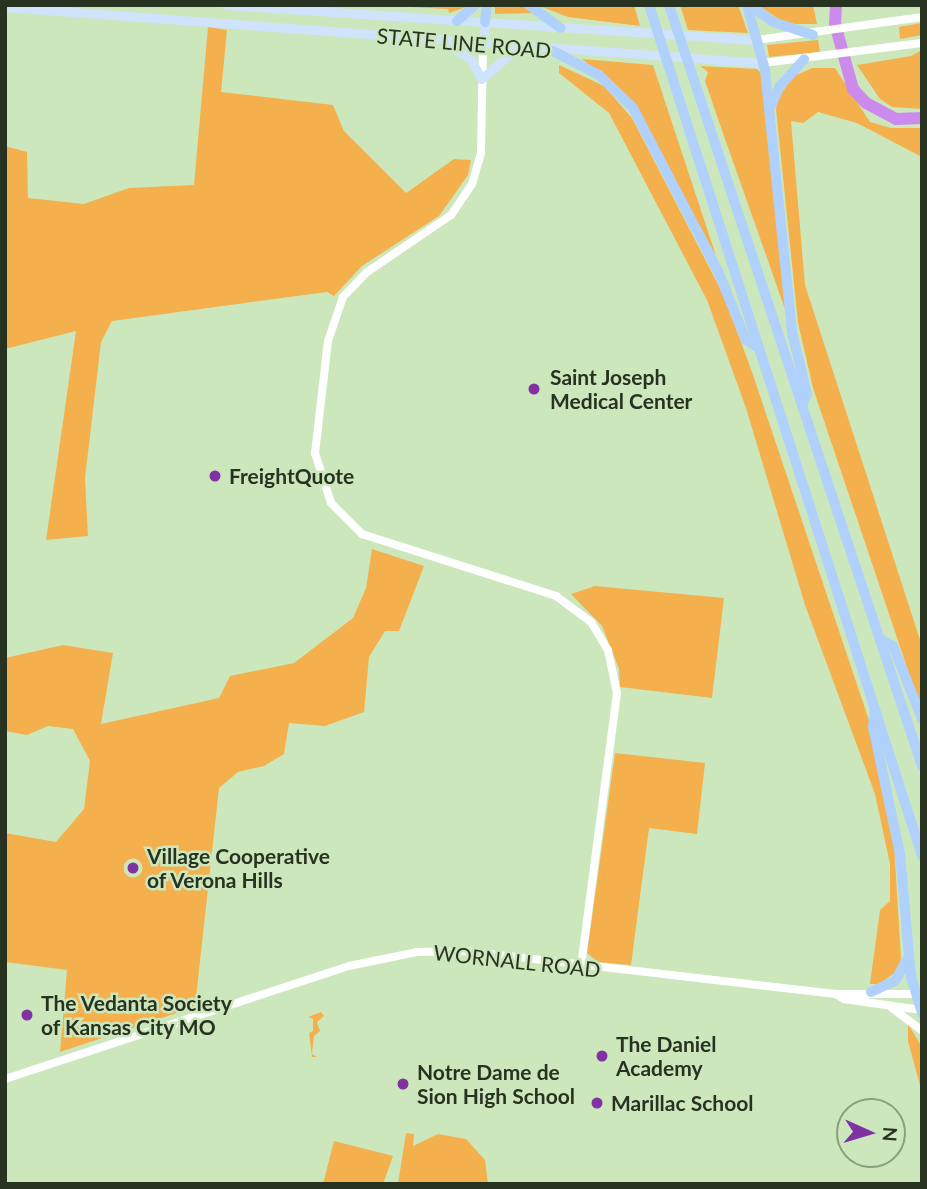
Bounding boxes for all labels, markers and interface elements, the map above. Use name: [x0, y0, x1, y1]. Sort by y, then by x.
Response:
street label: STATE LINE ROAD: [376, 23, 552, 63]
place label: Saint Joseph Medical Center: [550, 364, 692, 414]
marker: Saint Joseph Medical Center: [524, 379, 544, 399]
place label: FreightQuote: [229, 463, 354, 489]
marker: FreightQuote: [207, 468, 223, 484]
place label: Village Cooperative of Verona Hills: [147, 843, 330, 893]
marker: Village Cooperative of Verona Hills: [125, 860, 141, 876]
street label: WORNALL ROAD: [432, 940, 602, 982]
place label: The Vedanta Society of Kansas City MO: [41, 990, 233, 1040]
marker: The Vedanta Society of Kansas City MO: [19, 1007, 35, 1023]
place label: The Daniel Academy: [616, 1031, 717, 1081]
marker: The Daniel Academy: [594, 1048, 610, 1064]
place label: Notre Dame de Sion High School: [417, 1059, 575, 1109]
marker: Notre Dame de Sion High School: [395, 1076, 411, 1092]
place label: Marillac School: [611, 1090, 754, 1116]
marker: Marillac School: [589, 1095, 605, 1111]
north arrow: [836, 1098, 906, 1168]
text: N: [878, 1126, 902, 1142]

